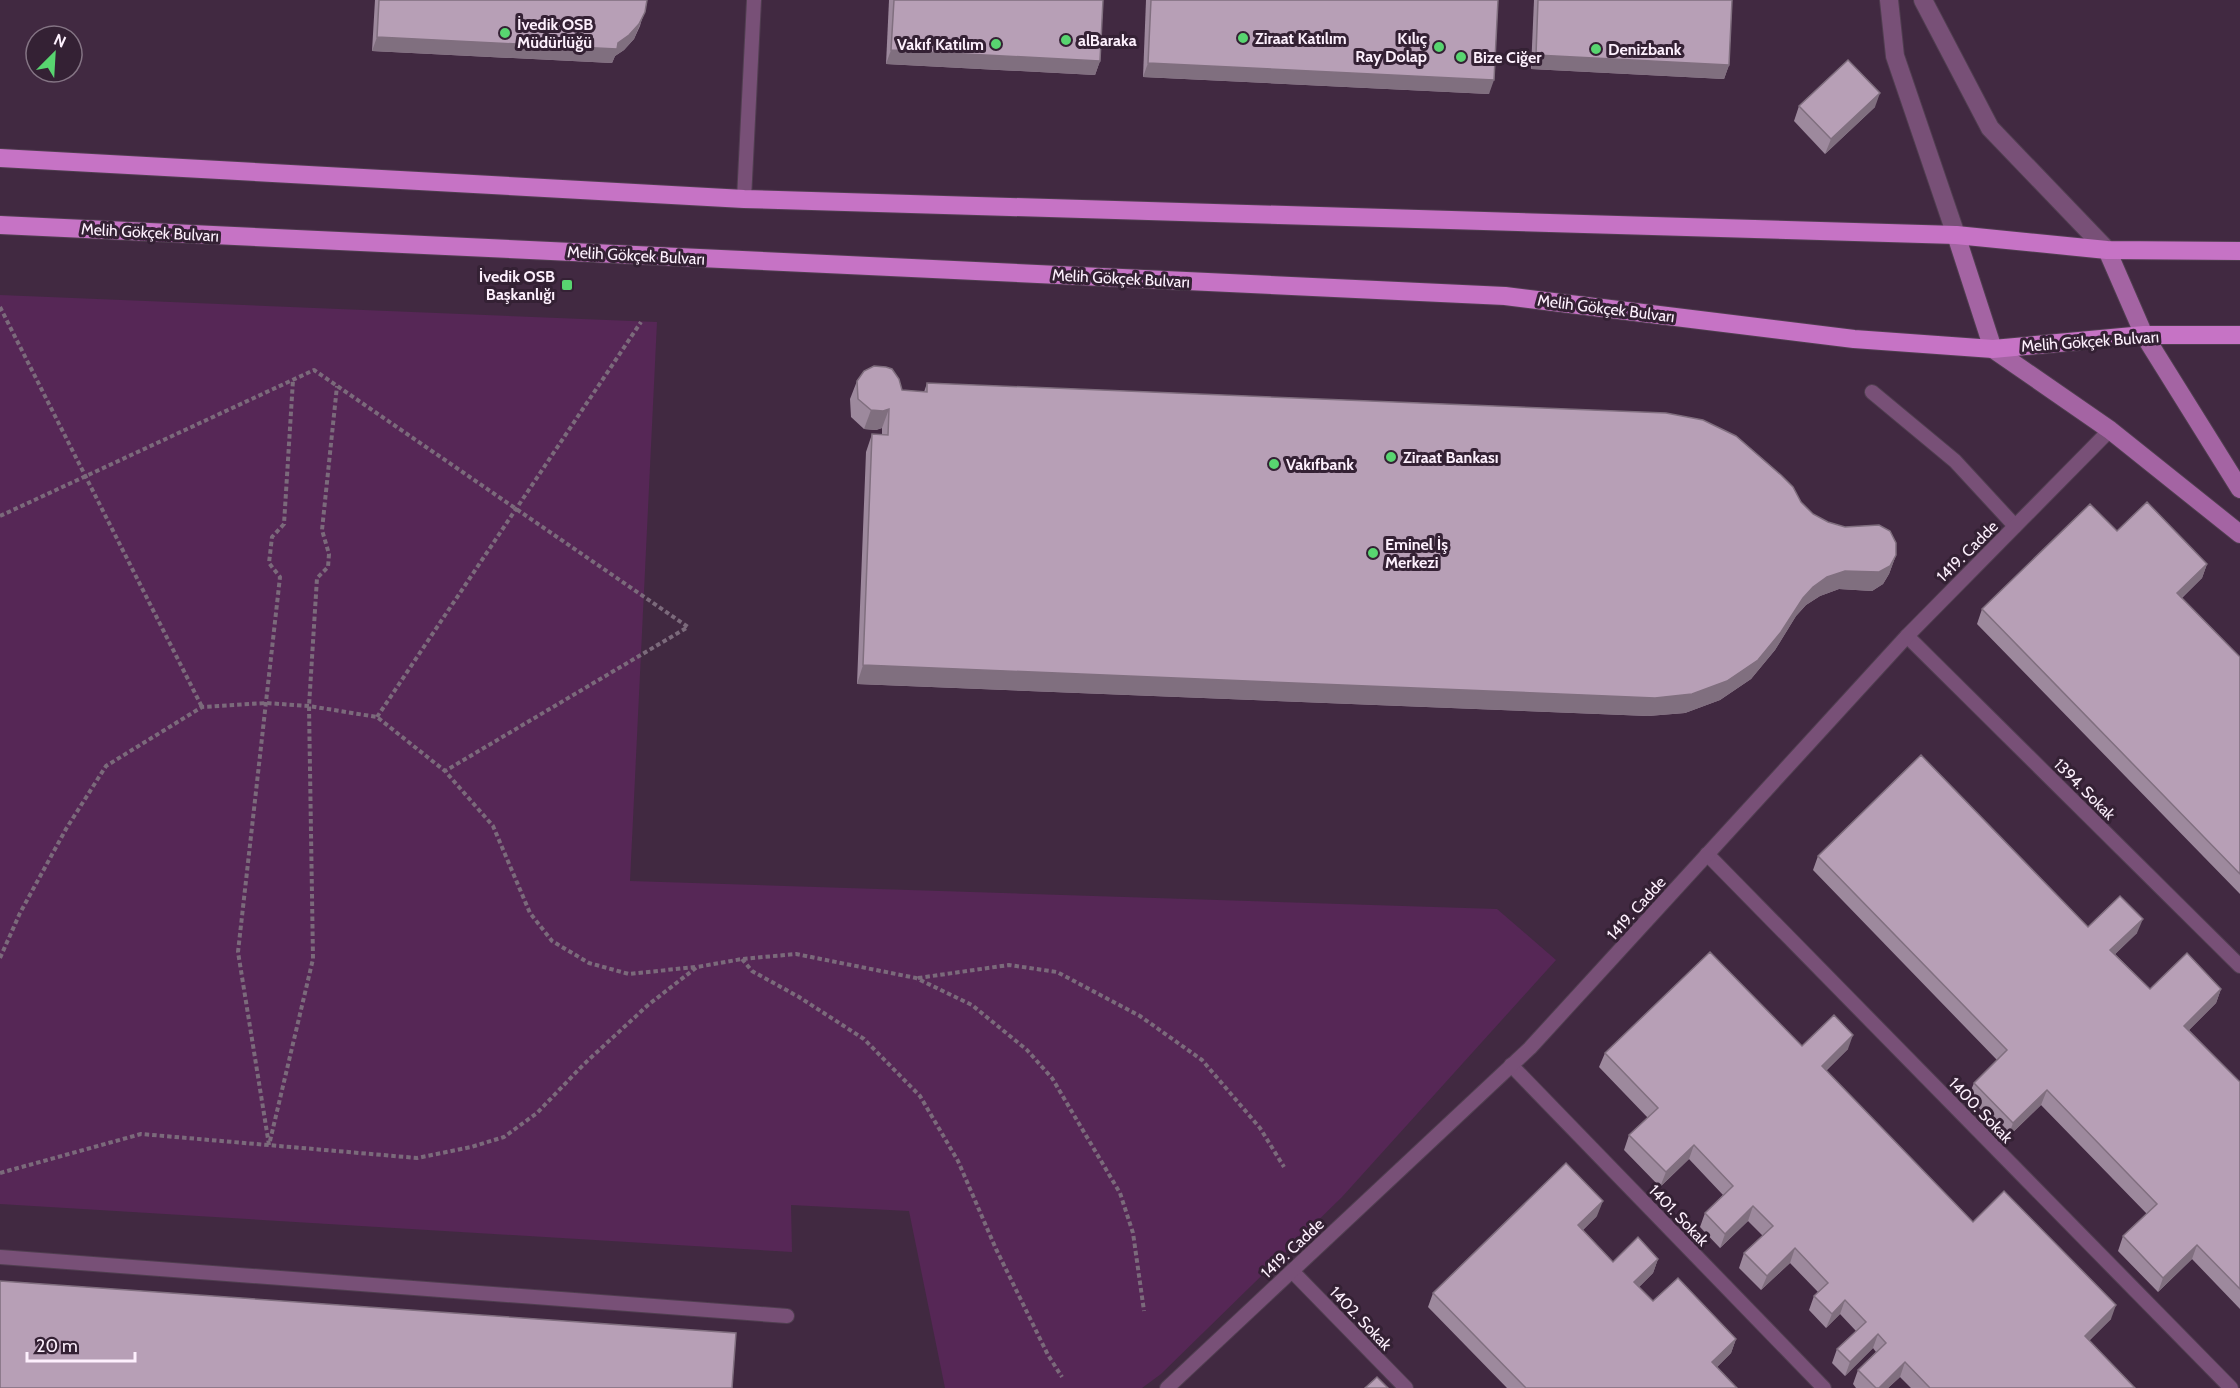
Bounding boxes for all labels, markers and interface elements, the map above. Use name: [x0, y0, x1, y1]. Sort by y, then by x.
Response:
place label: İvedik OSB Müdürlüğü: [517, 15, 593, 52]
north arrow: [24, 24, 84, 84]
marker: İvedik OSB Müdürlüğü: [498, 26, 512, 40]
place label: Ziraat Katılım: [1255, 29, 1347, 48]
place label: Kılıç Ray Dolap: [1355, 29, 1427, 66]
text: N: [51, 30, 69, 52]
place label: alBaraka: [1078, 31, 1137, 50]
marker: Ziraat Katılım: [1236, 31, 1250, 45]
marker: alBaraka: [1059, 33, 1073, 47]
place label: Vakıf Katılım: [897, 35, 984, 54]
marker: Vakıf Katılım: [989, 37, 1003, 51]
marker: Kılıç Ray Dolap: [1432, 40, 1446, 54]
place label: Denizbank: [1608, 40, 1682, 59]
marker: Denizbank: [1589, 42, 1603, 56]
place label: Bize Ciğer: [1473, 48, 1542, 67]
marker: Bize Ciğer: [1454, 50, 1468, 64]
street label: Melih Gökçek Bulvarı: [80, 219, 220, 246]
street label: Melih Gökçek Bulvarı: [566, 242, 706, 269]
street label: Melih Gökçek Bulvarı: [1051, 265, 1191, 292]
place label: İvedik OSB Başkanlığı: [479, 267, 555, 304]
marker: İvedik OSB Başkanlığı: [560, 278, 574, 292]
street label: Melih Gökçek Bulvarı: [1536, 291, 1676, 326]
street label: Melih Gökçek Bulvarı: [2020, 327, 2160, 356]
place label: Ziraat Bankası: [1403, 448, 1499, 467]
marker: Ziraat Bankası: [1384, 450, 1398, 464]
place label: Vakıfbank: [1286, 455, 1354, 474]
marker: Vakıfbank: [1267, 457, 1281, 471]
street label: 1419. Cadde: [1933, 517, 2002, 586]
place label: Eminel İş Merkezi: [1385, 535, 1448, 572]
marker: Eminel İş Merkezi: [1366, 546, 1380, 560]
street label: 1394. Sokak: [2050, 755, 2120, 825]
street label: 1419. Cadde: [1603, 873, 1670, 944]
street label: 1400. Sokak: [1945, 1074, 2017, 1148]
street label: 1401. Sokak: [1645, 1181, 1713, 1251]
street label: 1419. Cadde: [1257, 1215, 1328, 1282]
street label: 1402. Sokak: [1326, 1283, 1396, 1355]
scale bar: [27, 1325, 135, 1363]
text: 20 m: [36, 1335, 78, 1357]

